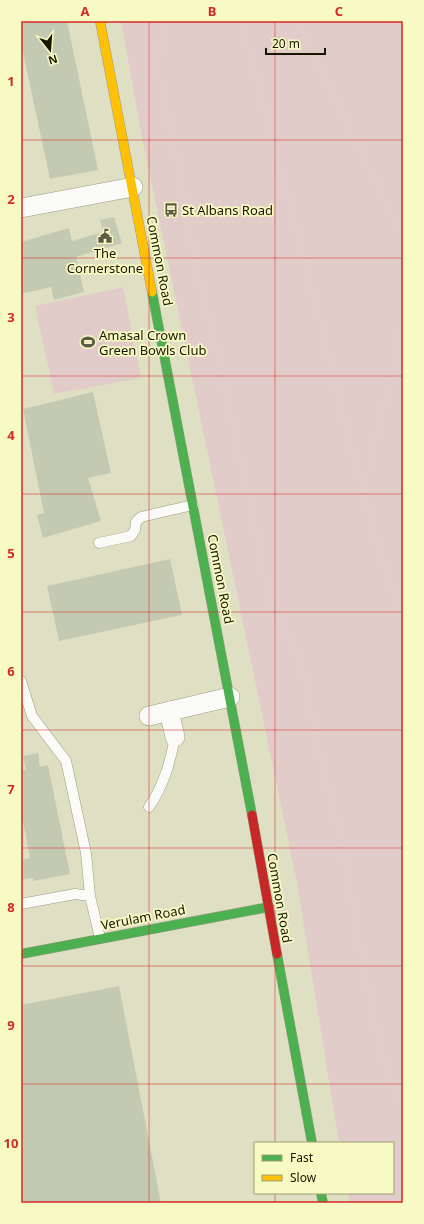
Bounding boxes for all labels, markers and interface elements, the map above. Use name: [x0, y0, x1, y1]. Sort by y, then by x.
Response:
text: A: [81, 2, 90, 20]
text: B: [208, 2, 216, 20]
text: C: [335, 2, 343, 20]
north arrow: [30, 30, 70, 70]
scale bar: [266, 30, 325, 56]
text: 20 m: [272, 35, 300, 52]
text: N: [47, 52, 60, 69]
text: 1: [7, 72, 15, 90]
text: 2: [7, 190, 15, 208]
place label: St Albans Road: [182, 201, 273, 219]
bus stop icon: St Albans Road: [163, 202, 179, 218]
street label: Common Road: [142, 215, 178, 307]
public building icon: The Cornerstone: [97, 228, 113, 244]
place label: The Cornerstone: [67, 244, 143, 277]
text: 3: [7, 308, 15, 326]
place label: Amasal Crown Green Bowls Club: [99, 326, 206, 359]
sports icon: Amasal Crown Green Bowls Club: [80, 334, 96, 350]
text: 4: [7, 426, 15, 444]
street label: Common Road: [203, 533, 239, 625]
text: 5: [7, 544, 15, 562]
text: 6: [7, 662, 15, 680]
text: 7: [7, 780, 15, 798]
street label: Common Road: [263, 852, 297, 944]
text: 8: [7, 898, 15, 916]
street label: Verulam Road: [99, 900, 187, 934]
text: 9: [7, 1016, 15, 1034]
text: 10: [4, 1134, 18, 1152]
legend: [254, 1142, 394, 1194]
text: Fast: [290, 1149, 314, 1166]
text: Slow: [290, 1169, 317, 1186]

